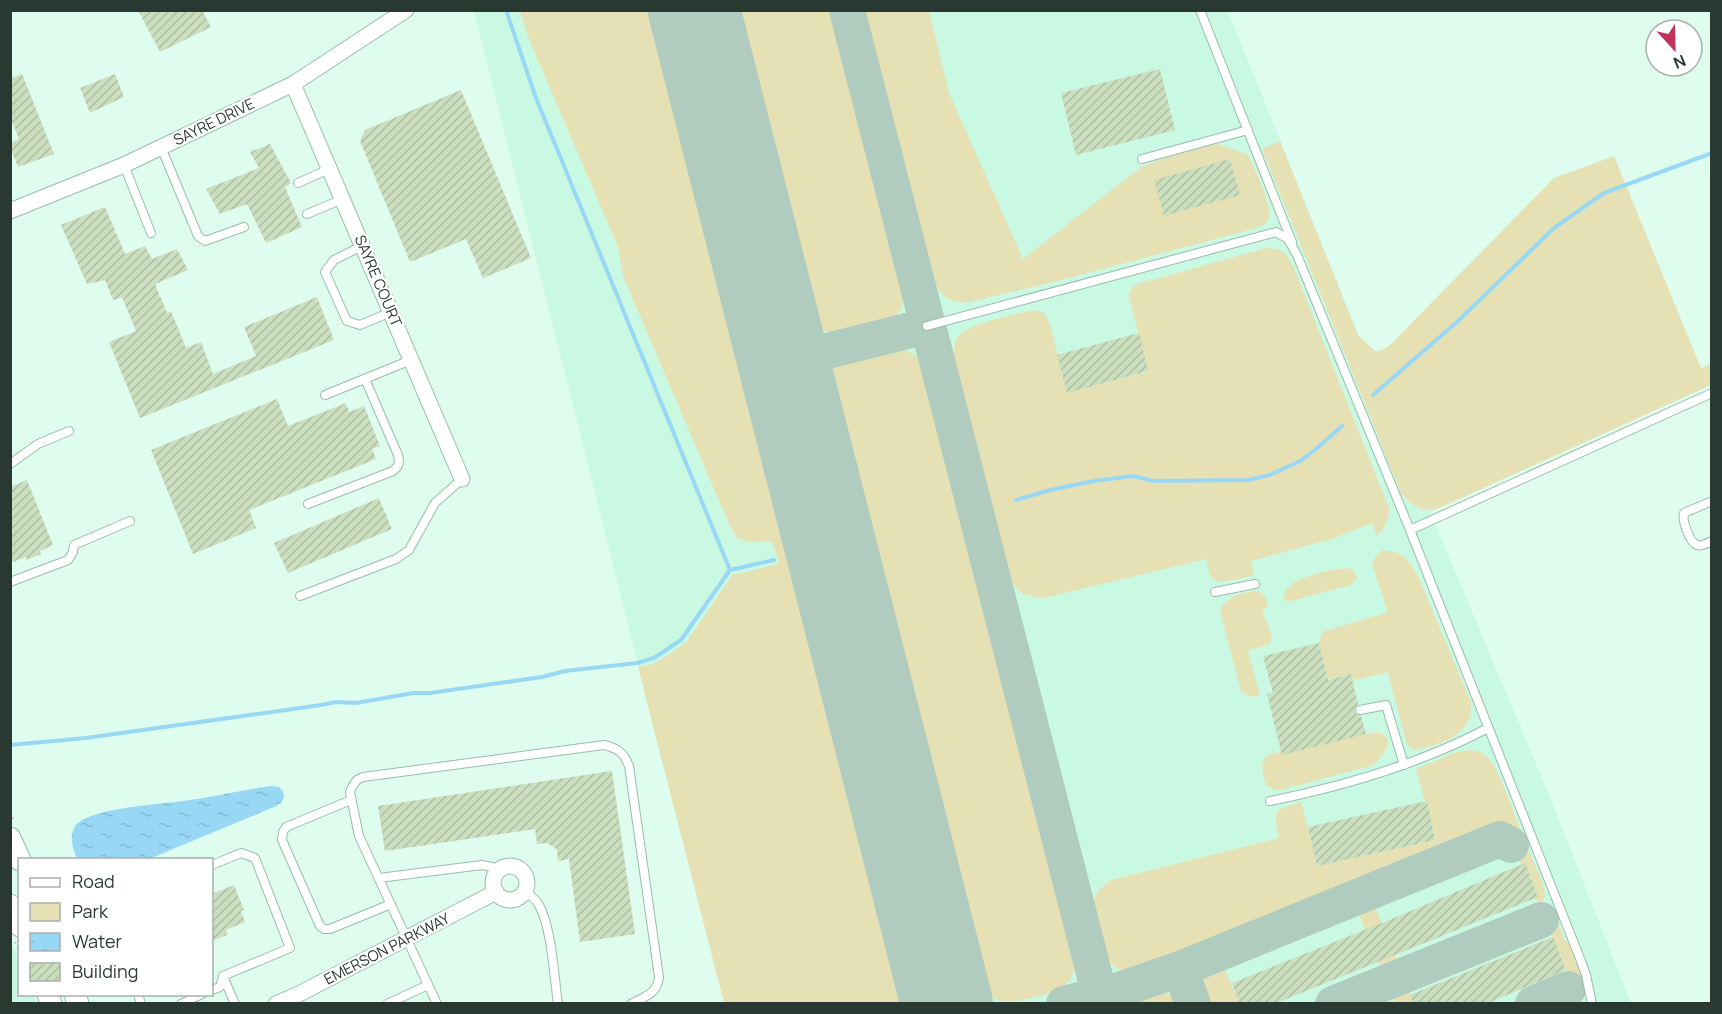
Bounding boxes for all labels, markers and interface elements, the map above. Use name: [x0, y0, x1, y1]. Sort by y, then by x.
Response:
north arrow: [1644, 18, 1704, 78]
text: N: [1670, 50, 1689, 74]
street label: SAYRE DRIVE: [170, 93, 258, 150]
street label: SAYRE COURT: [350, 232, 407, 330]
legend: [18, 858, 213, 996]
text: Road: [72, 869, 115, 893]
text: Park: [72, 899, 109, 923]
street label: EMERSON PARKWAY: [320, 907, 454, 989]
text: Water: [72, 929, 122, 953]
text: Building: [72, 959, 138, 983]

